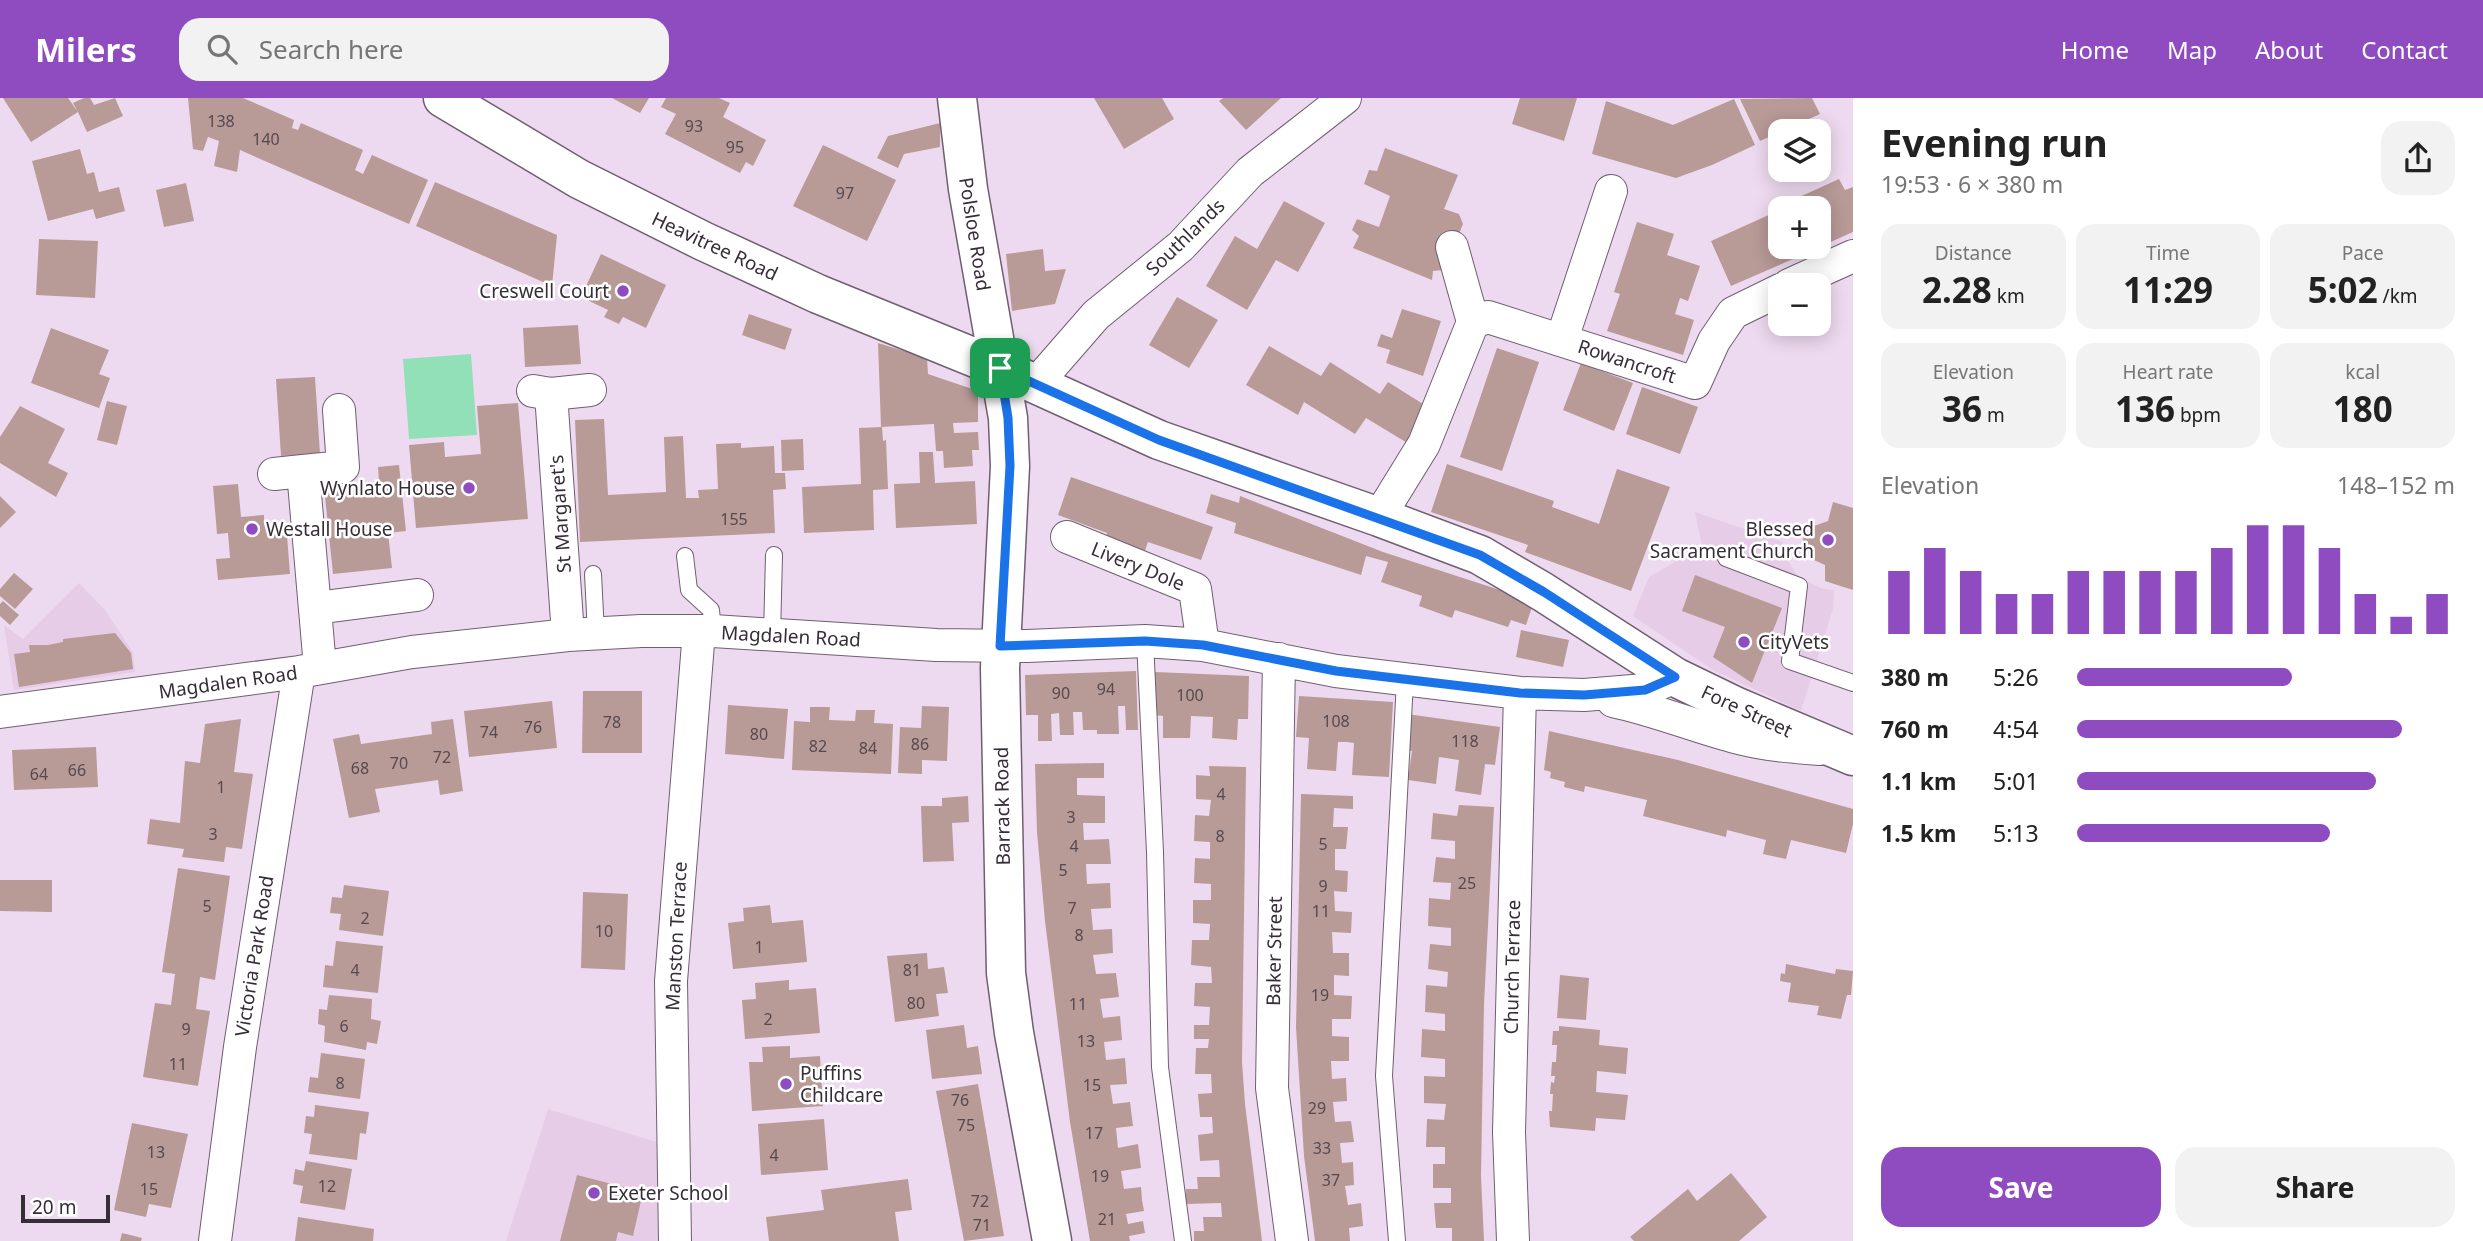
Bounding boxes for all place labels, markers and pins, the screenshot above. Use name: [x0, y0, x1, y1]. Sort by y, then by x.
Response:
place label: Creswell Court: [479, 278, 609, 304]
marker: Creswell Court: [615, 283, 631, 299]
pin: [970, 338, 1030, 398]
place label: Wynlato House: [320, 475, 455, 501]
marker: Wynlato House: [461, 480, 477, 496]
place label: Westall House: [266, 516, 393, 542]
place label: Blessed Sacrament Church: [1650, 516, 1814, 564]
marker: Westall House: [244, 521, 260, 537]
marker: Blessed Sacrament Church: [1820, 532, 1836, 548]
place label: CityVets: [1758, 629, 1829, 655]
marker: CityVets: [1736, 634, 1752, 650]
place label: Puffins Childcare: [800, 1060, 883, 1108]
marker: Puffins Childcare: [778, 1076, 794, 1092]
place label: Exeter School: [608, 1180, 729, 1206]
marker: Exeter School: [586, 1185, 602, 1201]

